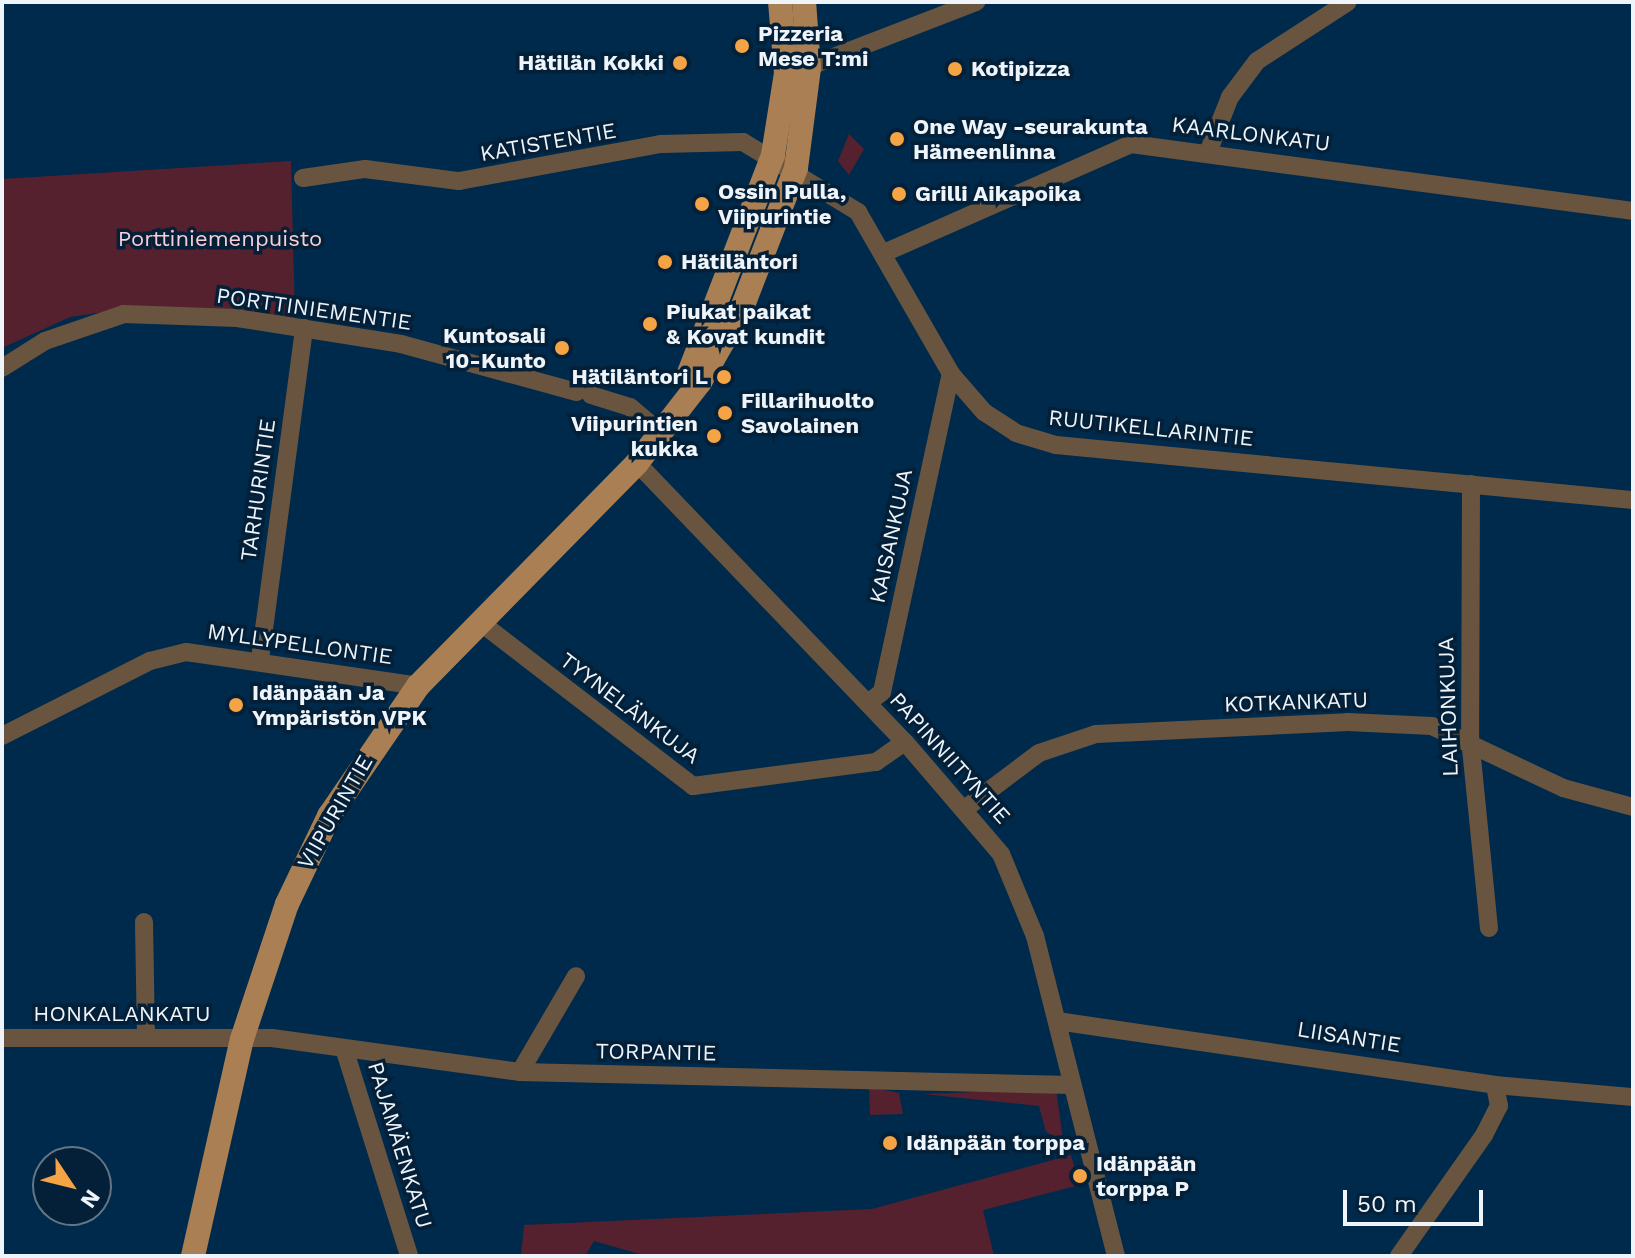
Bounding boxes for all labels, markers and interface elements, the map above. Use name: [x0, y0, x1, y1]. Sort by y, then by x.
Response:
place label: Pizzeria Mese T:mi: [758, 20, 869, 72]
marker: Pizzeria Mese T:mi: [733, 37, 751, 55]
place label: Hätilän Kokki: [518, 50, 664, 76]
marker: Hätilän Kokki: [671, 54, 689, 72]
place label: Kotipizza: [971, 56, 1070, 82]
marker: Kotipizza: [946, 60, 964, 78]
street label: KAARLONKATU: [1170, 111, 1332, 157]
place label: One Way -seurakunta Hämeenlinna: [913, 113, 1149, 164]
street label: KATISTENTIE: [478, 117, 618, 167]
marker: One Way -seurakunta Hämeenlinna: [888, 130, 906, 148]
place label: Ossin Pulla, Viipurintie: [718, 178, 846, 230]
place label: Grilli Aikapoika: [915, 181, 1081, 207]
marker: Grilli Aikapoika: [890, 185, 908, 203]
marker: Ossin Pulla, Viipurintie: [693, 195, 711, 213]
park label: Porttiniemenpuisto: [118, 226, 322, 252]
place label: Hätiläntori: [681, 249, 798, 275]
marker: Hätiläntori: [656, 253, 674, 271]
street label: PORTTINIEMENTIE: [215, 282, 413, 336]
place label: Piukat paikat & Kovat kundit: [666, 298, 825, 350]
marker: Piukat paikat & Kovat kundit: [641, 315, 659, 333]
place label: Kuntosali 10-Kunto: [443, 322, 546, 374]
marker: Kuntosali 10-Kunto: [553, 339, 571, 357]
place label: Hätiläntori L: [572, 364, 708, 390]
marker: Hätiläntori L: [715, 368, 733, 386]
place label: Fillarihuolto Savolainen: [741, 387, 874, 438]
marker: Fillarihuolto Savolainen: [716, 404, 734, 422]
street label: RUUTIKELLARINTIE: [1047, 404, 1255, 452]
place label: Viipurintien kukka: [571, 410, 698, 462]
street label: TARHURINTIE: [235, 417, 281, 563]
marker: Viipurintien kukka: [705, 427, 723, 445]
street label: KAISANKUJA: [864, 466, 918, 606]
street label: MYLLYPELLONTIE: [206, 618, 394, 670]
street label: LAIHONKUJA: [1432, 637, 1464, 777]
street label: TYYNELÄNKUJA: [555, 647, 705, 769]
place label: Idänpään Ja Ympäristön VPK: [252, 679, 427, 730]
street label: KOTKANKATU: [1224, 686, 1368, 718]
street label: PAPINNIITYNTIE: [884, 687, 1016, 829]
marker: Idänpään Ja Ympäristön VPK: [227, 696, 245, 714]
street label: VIIPURINTIE: [292, 750, 378, 874]
street label: HONKALANKATU: [33, 1001, 211, 1027]
street label: LIISANTIE: [1295, 1016, 1403, 1058]
street label: TORPANTIE: [595, 1038, 717, 1066]
street label: PAJAMÄENKATU: [362, 1059, 438, 1231]
place label: Idänpään torppa: [906, 1130, 1085, 1156]
marker: Idänpään torppa: [881, 1134, 899, 1152]
north arrow: [32, 1146, 112, 1226]
place label: Idänpään torppa P: [1096, 1150, 1196, 1202]
marker: Idänpään torppa P: [1071, 1167, 1089, 1185]
scale bar: [1347, 1174, 1487, 1224]
text: N: [76, 1185, 105, 1213]
text: 50 m: [1357, 1190, 1417, 1218]

